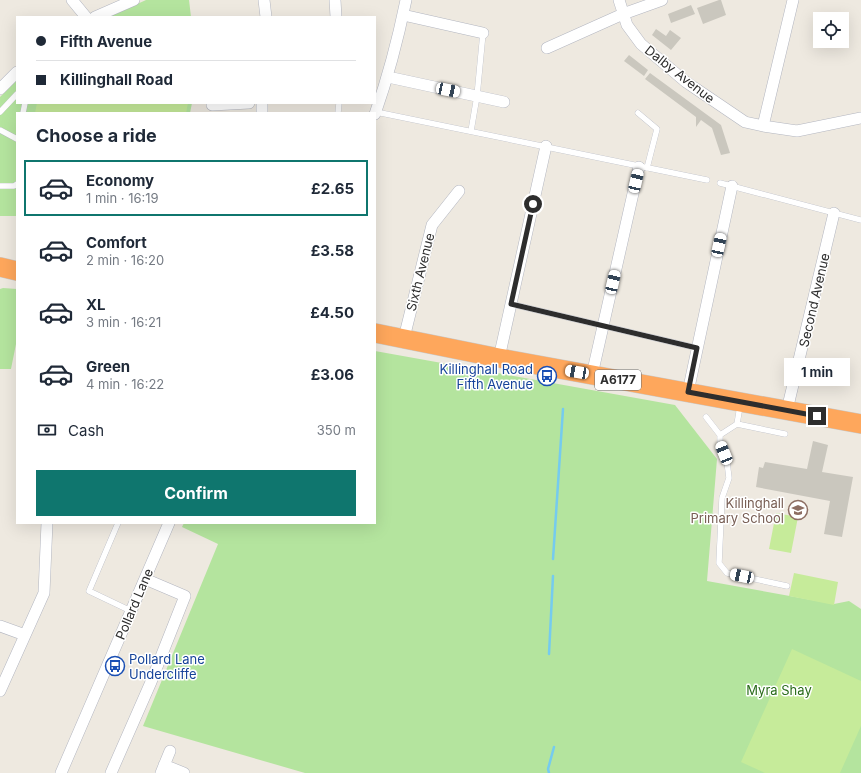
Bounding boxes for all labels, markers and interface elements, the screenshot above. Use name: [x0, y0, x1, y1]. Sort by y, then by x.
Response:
map controls: [813, 12, 849, 48]
button: locate: [813, 12, 849, 48]
text: Fifth Avenue: [60, 32, 152, 51]
street label: Dalby Avenue: [642, 42, 718, 106]
text: Killinghall Road: [60, 70, 173, 89]
car: [435, 82, 461, 98]
text: Choose a ride: [36, 125, 157, 146]
car: [627, 168, 645, 194]
icon: car: [38, 170, 74, 206]
text: Economy: [86, 171, 154, 190]
text: £2.65: [311, 179, 354, 198]
text: 1 min · 16:19: [86, 190, 159, 206]
route start: [524, 195, 542, 213]
street label: Sixth Avenue: [403, 231, 437, 313]
icon: car: [38, 232, 74, 268]
car: [711, 232, 727, 258]
text: Comfort: [86, 233, 147, 252]
text: £3.58: [311, 241, 354, 260]
street label: Second Avenue: [795, 251, 833, 349]
text: 2 min · 16:20: [86, 252, 164, 268]
car: [604, 269, 622, 295]
icon: car: [38, 294, 74, 330]
text: XL: [86, 295, 106, 314]
text: £4.50: [310, 303, 354, 322]
text: 3 min · 16:21: [86, 314, 161, 330]
icon: car: [38, 356, 74, 392]
text: Green: [86, 357, 130, 376]
callout: 1 min: [784, 358, 850, 386]
place label: Killinghall Road Fifth Avenue: [440, 361, 533, 392]
car: [564, 364, 590, 380]
text: 1 min: [801, 364, 833, 380]
text: £3.06: [311, 365, 354, 384]
bus stop icon: Killinghall Road Fifth Avenue: [536, 365, 558, 387]
road number: A6177: [595, 370, 641, 390]
text: 4 min · 16:22: [86, 376, 164, 392]
route end: [808, 407, 826, 425]
icon: cash: [36, 419, 58, 441]
text: Cash: [68, 421, 104, 440]
text: 350 m: [317, 422, 356, 438]
car: [714, 440, 734, 466]
button: Confirm: [36, 470, 356, 516]
place label: Killinghall Primary School: [691, 495, 784, 526]
school or university icon: Killinghall Primary School: [787, 499, 809, 521]
street label: Pollard Lane: [112, 566, 156, 642]
car: [729, 568, 755, 584]
place label: Pollard Lane Undercliffe: [129, 651, 205, 682]
bus stop icon: Pollard Lane Undercliffe: [104, 655, 126, 677]
park label: Myra Shay: [746, 682, 812, 698]

